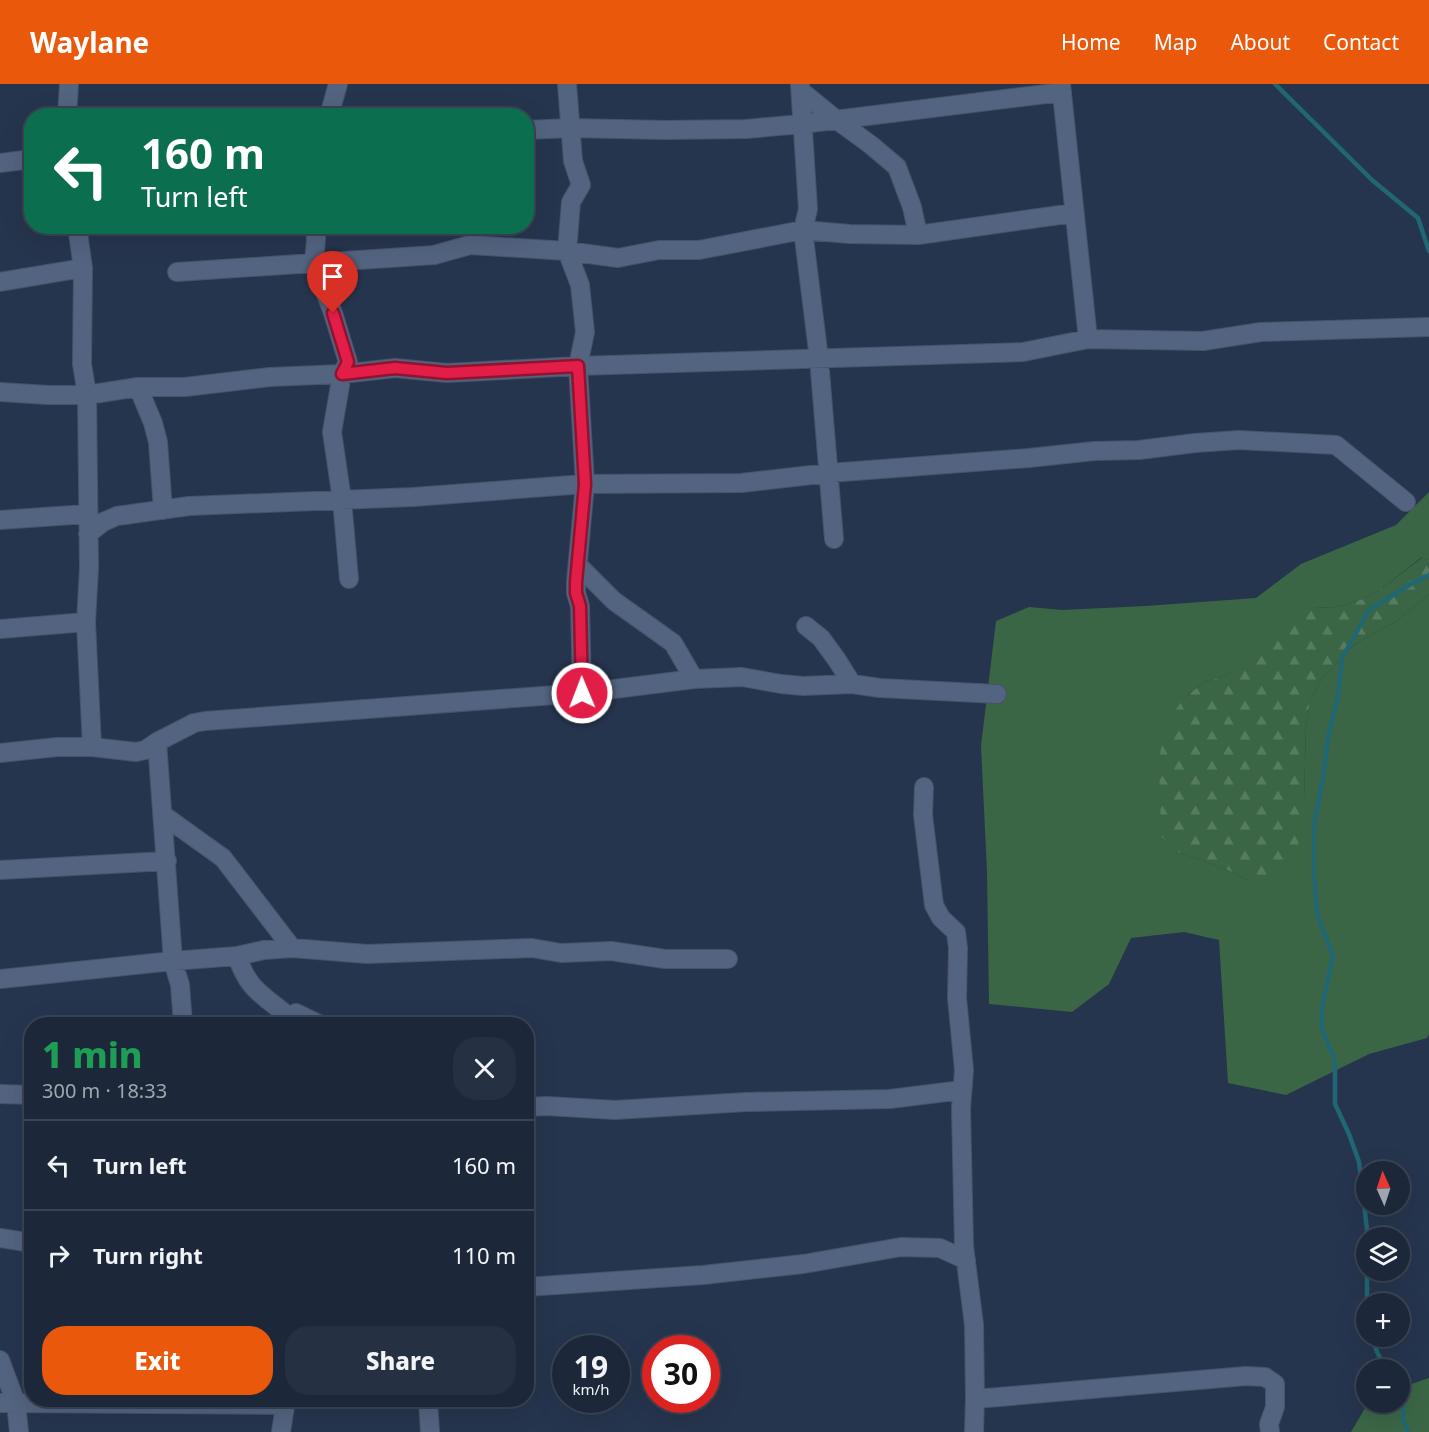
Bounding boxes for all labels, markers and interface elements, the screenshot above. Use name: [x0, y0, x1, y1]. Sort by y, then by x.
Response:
text: Waylane: [30, 23, 149, 61]
text: Home: [1061, 28, 1121, 56]
text: Map: [1154, 28, 1197, 56]
text: About: [1230, 28, 1290, 56]
text: Contact: [1323, 28, 1399, 56]
text: 160 m: [141, 124, 265, 181]
icon: left: [42, 132, 120, 210]
text: Turn left: [141, 178, 247, 215]
pin: [307, 251, 358, 313]
icon: arrive: [316, 260, 349, 293]
position arrow: [550, 661, 614, 725]
text: 1 min: [42, 1030, 143, 1079]
button: close: [453, 1037, 516, 1100]
text: 300 m · 18:33: [42, 1077, 167, 1104]
icon: left: [42, 1149, 75, 1182]
text: Turn left: [93, 1150, 187, 1180]
text: 160 m: [452, 1150, 516, 1180]
north arrow: [1356, 1161, 1410, 1215]
map controls: [1356, 1161, 1410, 1413]
button: layers: [1356, 1227, 1410, 1281]
icon: right: [42, 1239, 75, 1272]
text: Turn right: [93, 1240, 203, 1270]
text: 110 m: [452, 1240, 516, 1270]
button: +: [1356, 1293, 1410, 1347]
button: Exit: [42, 1326, 273, 1395]
button: Share: [285, 1326, 516, 1395]
speed limit sign: 30: [642, 1335, 720, 1413]
text: 19: [574, 1346, 608, 1387]
button: −: [1356, 1359, 1410, 1413]
text: km/h: [573, 1379, 609, 1399]

